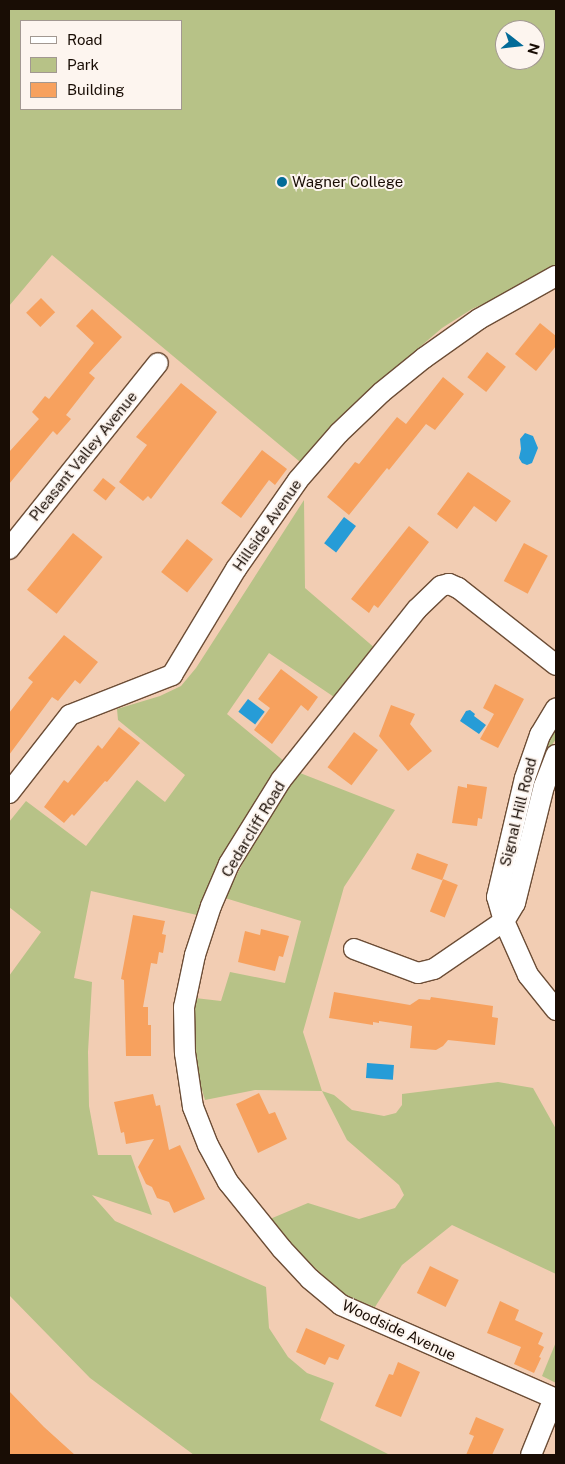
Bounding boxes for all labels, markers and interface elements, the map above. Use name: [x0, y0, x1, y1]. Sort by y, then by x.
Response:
legend: [20, 20, 182, 110]
north arrow: [495, 20, 545, 70]
text: Road: [67, 31, 103, 48]
text: N: [524, 41, 543, 56]
text: Park: [67, 56, 99, 73]
text: Building: [67, 81, 125, 98]
place label: Wagner College: [292, 173, 403, 191]
marker: Wagner College: [276, 176, 288, 188]
street label: Pleasant Valley Avenue: [25, 387, 141, 525]
street label: Hillside Avenue: [229, 476, 305, 574]
street label: Signal Hill Road: [496, 756, 540, 868]
street label: Cedarcliff Road: [217, 778, 289, 880]
street label: Woodside Avenue: [339, 1296, 459, 1364]

